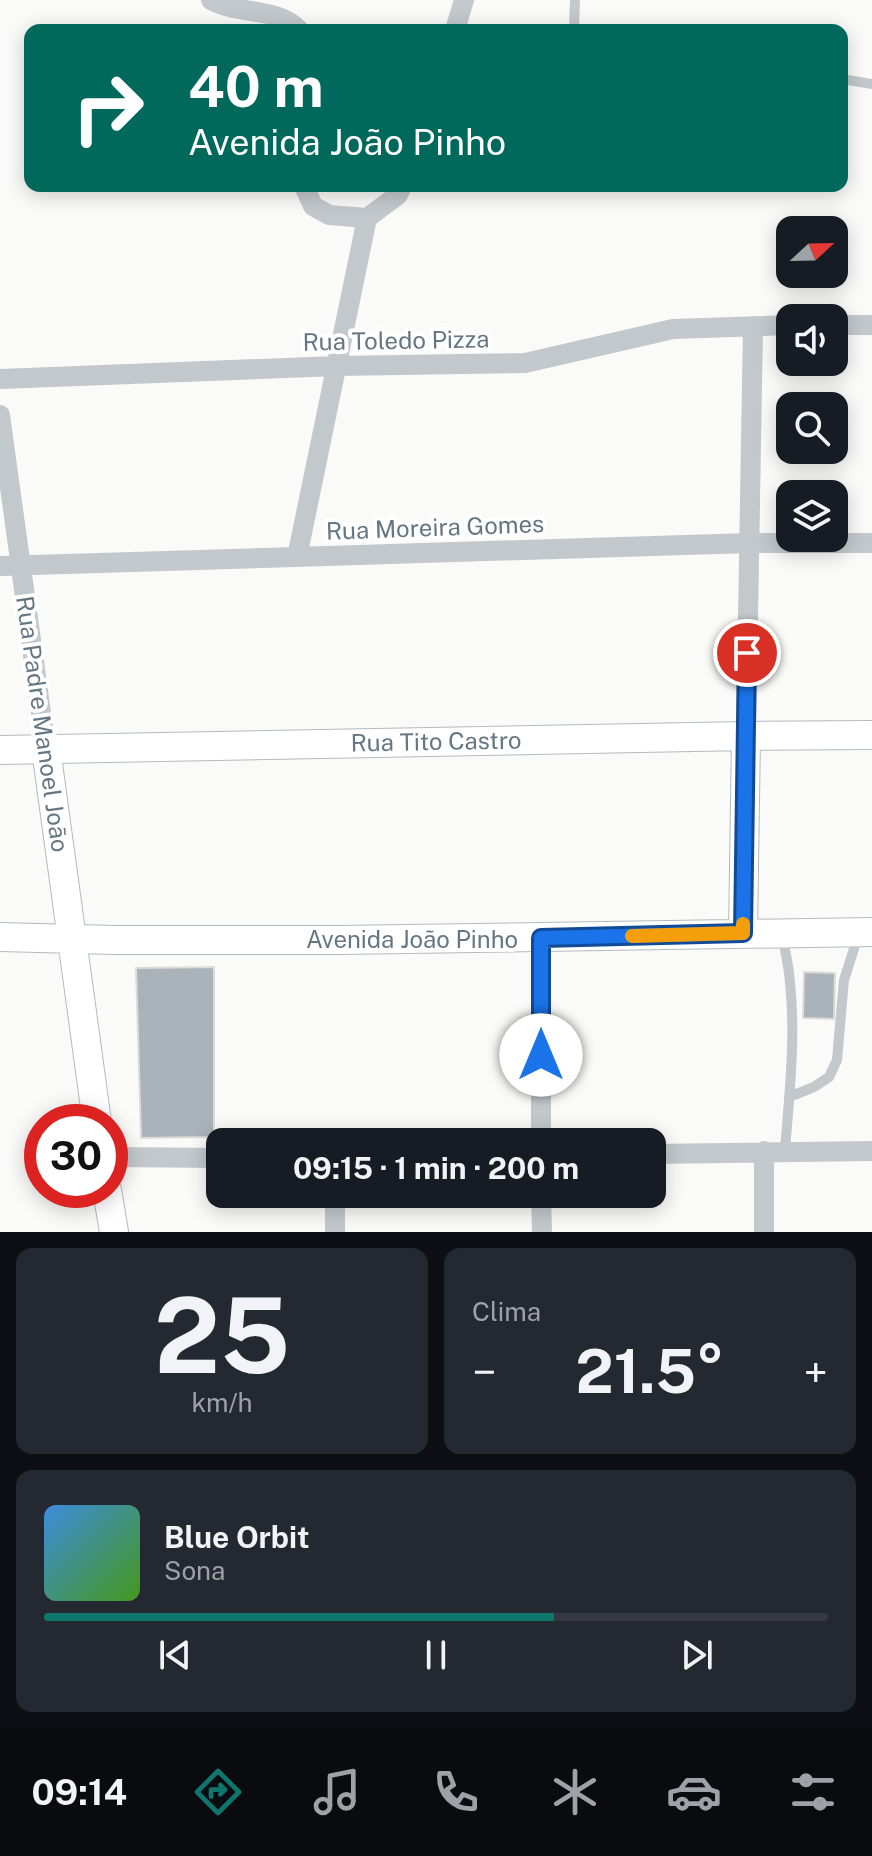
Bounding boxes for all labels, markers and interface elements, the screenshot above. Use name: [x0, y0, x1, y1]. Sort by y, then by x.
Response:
text: 40 m: [188, 54, 324, 120]
icon: right: [56, 56, 160, 160]
text: Avenida João Pinho: [188, 121, 506, 163]
north arrow: [776, 216, 848, 288]
map controls: [776, 216, 848, 552]
button: sound: [776, 304, 848, 376]
street label: Rua Toledo Pizza: [302, 324, 490, 356]
button: search: [776, 392, 848, 464]
button: layers: [776, 480, 848, 552]
street label: Rua Moreira Gomes: [325, 509, 545, 545]
street label: Rua Padre Manoel João: [11, 594, 75, 854]
pin: [713, 619, 781, 687]
icon: arrive: [725, 631, 769, 675]
street label: Rua Tito Castro: [350, 726, 522, 756]
street label: Avenida João Pinho: [306, 925, 518, 953]
position arrow: [499, 1013, 583, 1097]
speed limit sign: 30: [24, 1104, 128, 1208]
text: 09:15 · 1 min · 200 m: [293, 1150, 579, 1186]
text: 25: [154, 1274, 290, 1396]
text: Clima: [472, 1296, 541, 1327]
text: 21.5°: [576, 1336, 724, 1407]
text: −: [472, 1346, 496, 1398]
text: +: [804, 1346, 828, 1398]
text: km/h: [191, 1387, 253, 1418]
text: Blue Orbit: [164, 1519, 310, 1555]
text: Sona: [164, 1555, 225, 1586]
icon: previous: [153, 1633, 197, 1677]
icon: pause: [414, 1633, 458, 1677]
icon: next: [675, 1633, 719, 1677]
icon: directions: [190, 1764, 246, 1820]
icon: music: [309, 1764, 365, 1820]
icon: phone: [428, 1764, 484, 1820]
icon: climate: [547, 1764, 603, 1820]
icon: car: [666, 1764, 722, 1820]
icon: filters: [785, 1764, 841, 1820]
text: 09:14: [31, 1771, 127, 1813]

